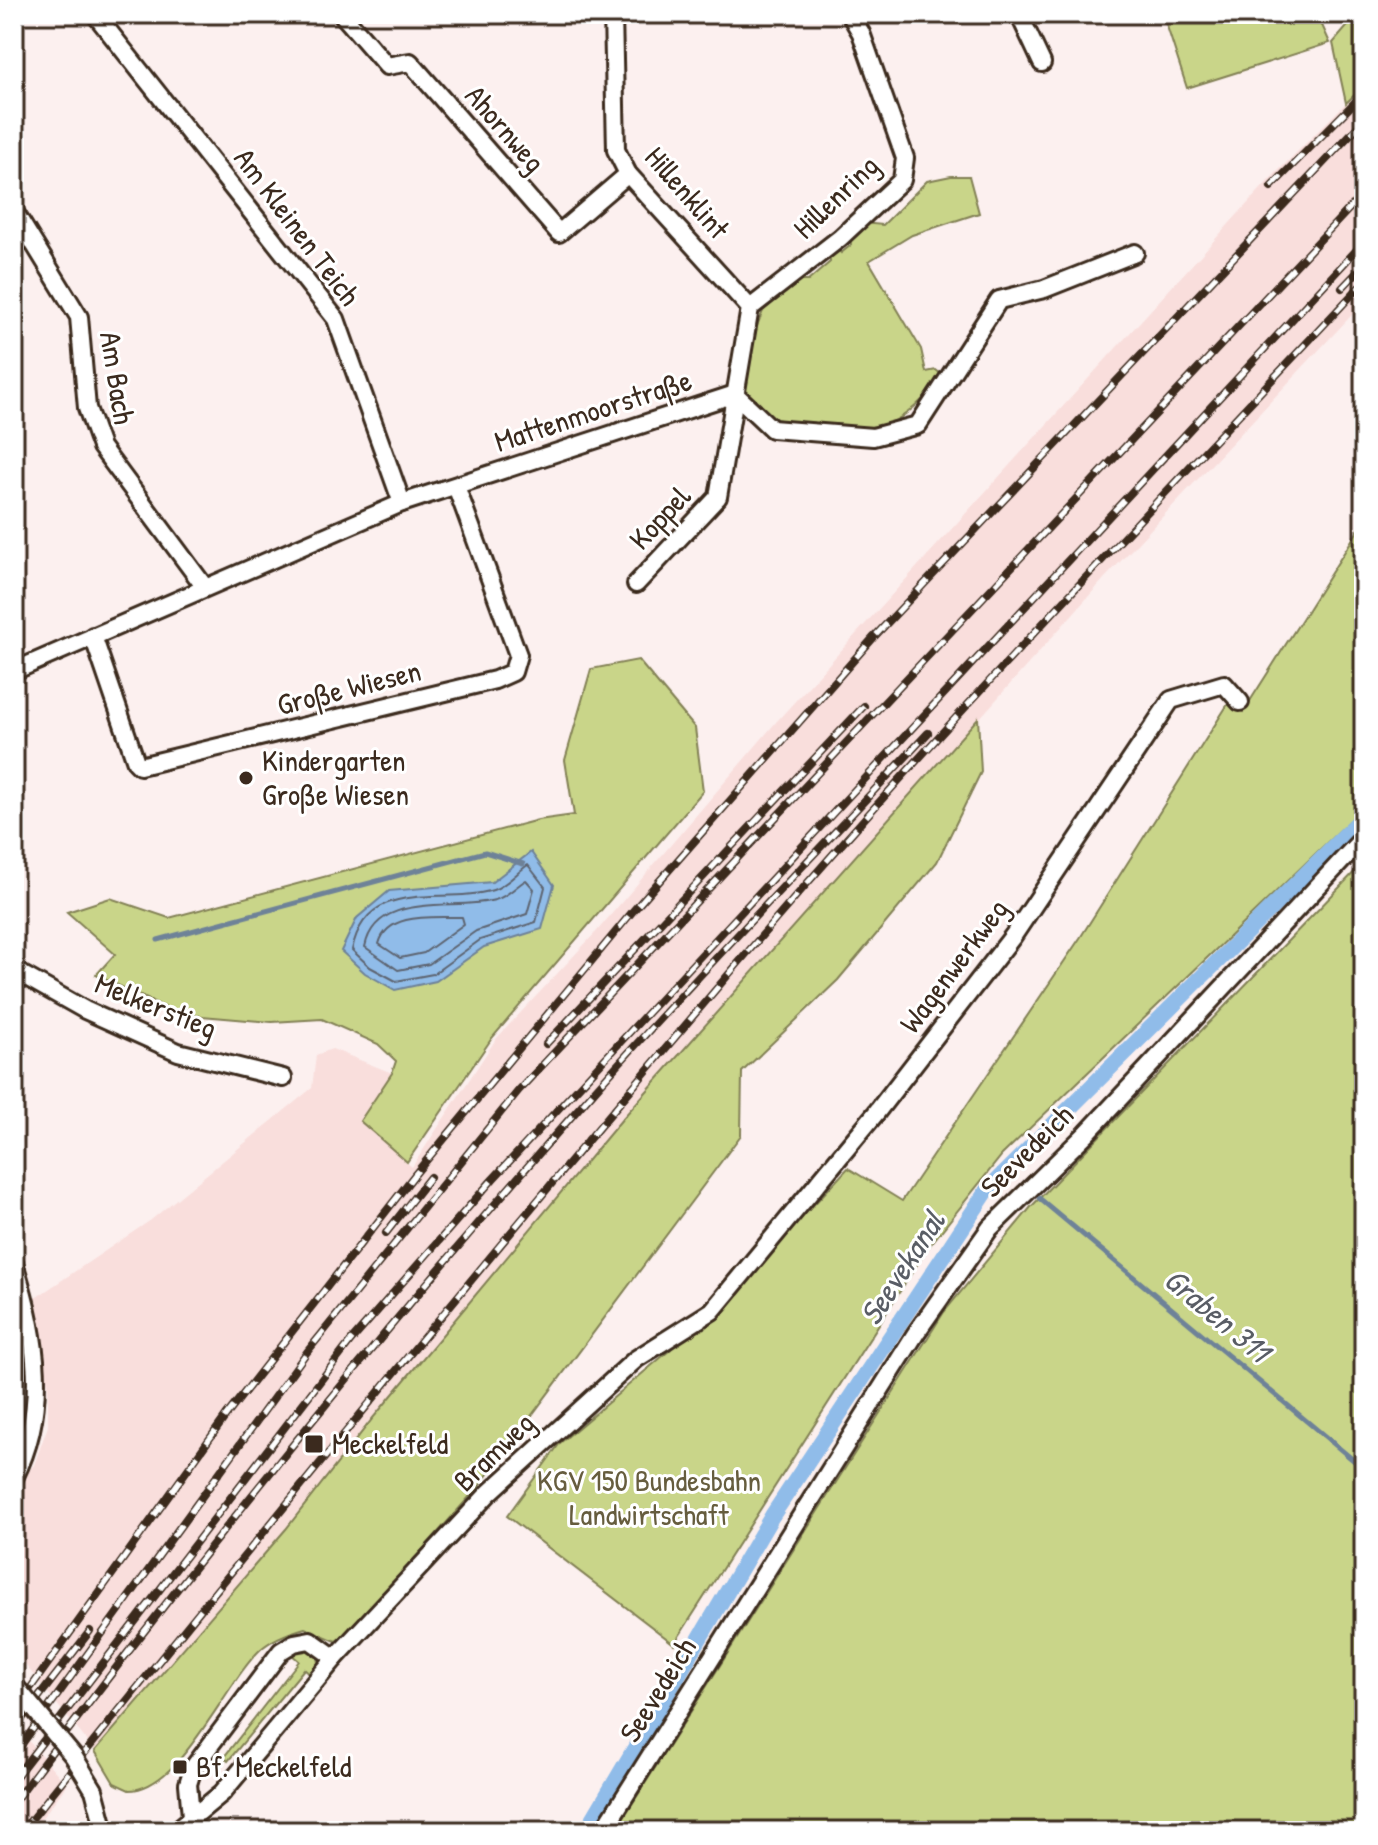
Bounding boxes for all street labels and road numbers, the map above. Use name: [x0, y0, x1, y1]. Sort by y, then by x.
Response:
street label: Ahornweg: [457, 76, 555, 181]
street label: Hillenklint: [637, 138, 739, 248]
street label: Am Kleinen Teich: [226, 140, 370, 313]
street label: Hillenring: [784, 146, 887, 247]
street label: Am Bach: [91, 329, 145, 427]
street label: Mattenmoorstraße: [489, 359, 696, 461]
street label: Koppel: [620, 477, 699, 558]
street label: Große Wiesen: [273, 650, 425, 724]
street label: Wagenwerkweg: [890, 890, 1017, 1041]
street label: Melkerstieg: [90, 963, 223, 1048]
street label: Seevedeich: [971, 1095, 1082, 1206]
street label: Bramweg: [444, 1403, 542, 1500]
street label: Seevedeich: [609, 1630, 705, 1749]

